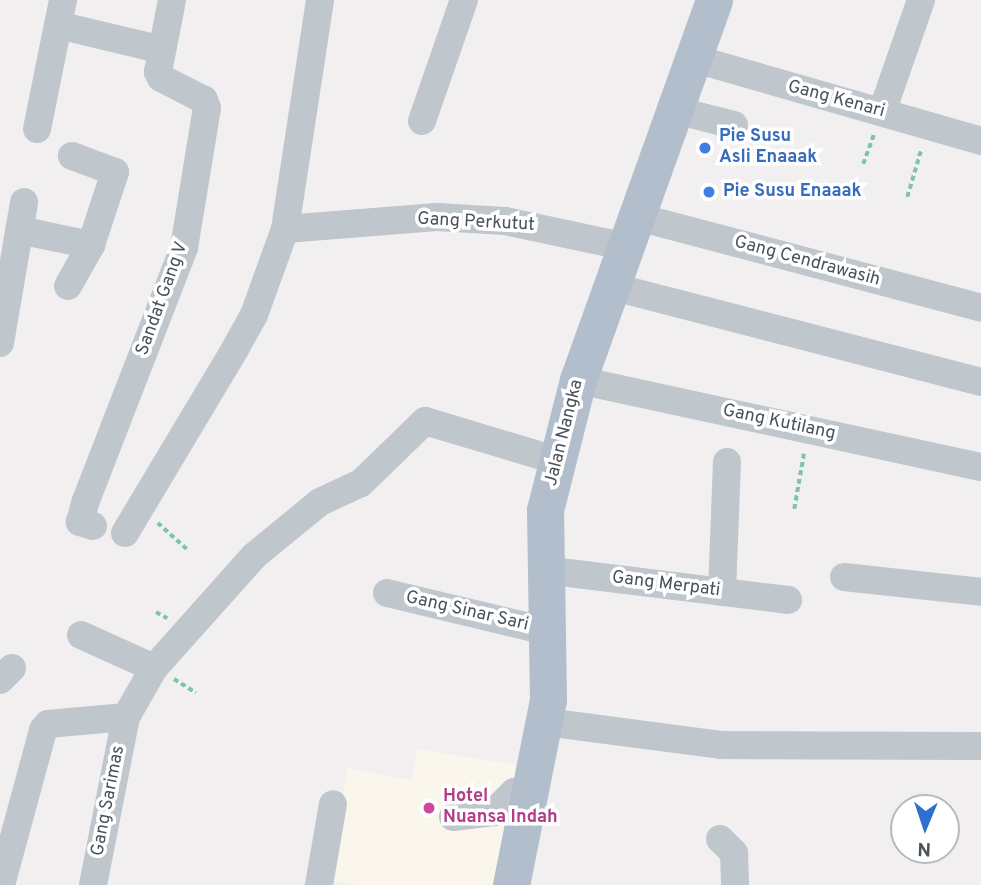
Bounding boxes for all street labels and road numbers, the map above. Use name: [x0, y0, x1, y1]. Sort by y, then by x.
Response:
street label: Gang Kenari: [785, 77, 887, 123]
street label: Gang Perkutut: [417, 209, 535, 237]
street label: Gang Cendrawasih: [732, 232, 882, 292]
street label: Sandat Gang V: [132, 239, 194, 359]
street label: Jalan Nangka: [541, 377, 589, 489]
street label: Gang Kutilang: [721, 401, 837, 445]
street label: Gang Merpati: [611, 568, 721, 602]
street label: Gang Sinar Sari: [404, 587, 530, 637]
street label: Gang Sarimas: [88, 744, 130, 858]

